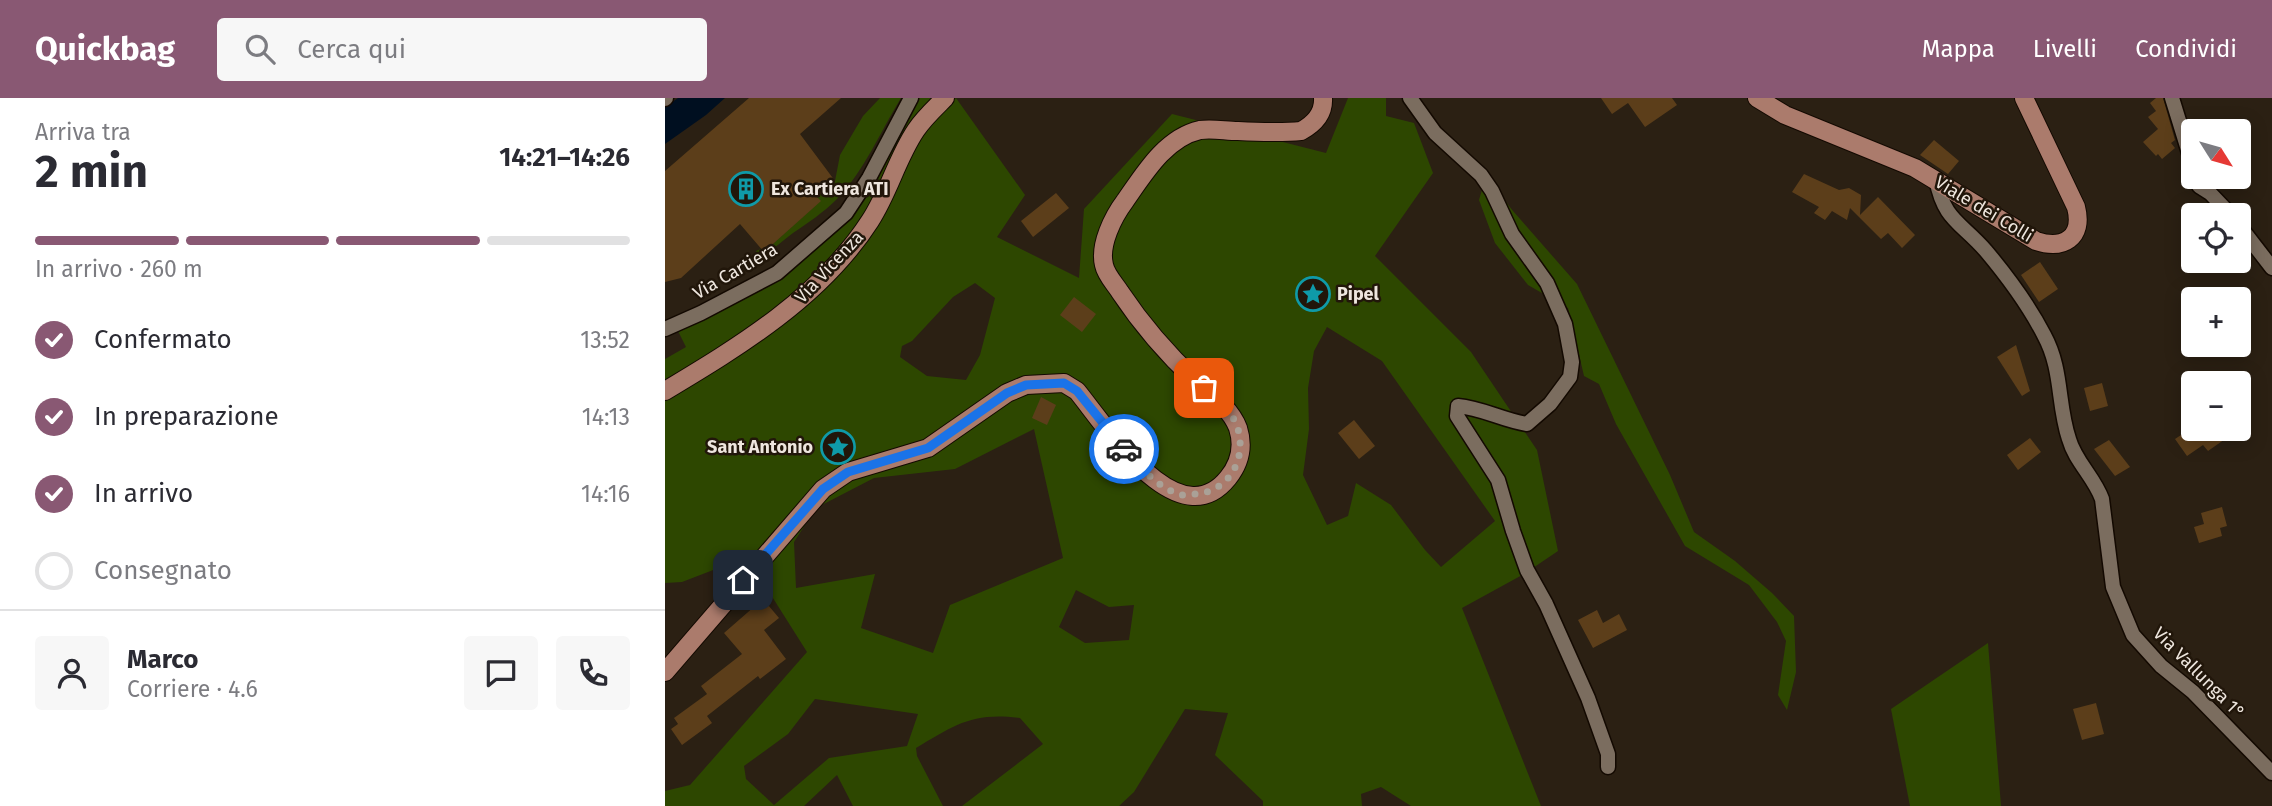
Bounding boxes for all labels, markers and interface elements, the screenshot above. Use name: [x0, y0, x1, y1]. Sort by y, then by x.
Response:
search box: [217, 18, 707, 81]
text: Quickbag: [35, 29, 175, 69]
icon: search: [241, 30, 279, 68]
text: Cerca qui: [297, 34, 406, 65]
text: Mappa: [1922, 35, 1995, 63]
text: Livelli: [2033, 35, 2097, 63]
text: Condividi: [2135, 35, 2237, 63]
text: Arriva tra: [35, 118, 131, 146]
north arrow: [2181, 119, 2251, 189]
map controls: [2181, 119, 2251, 441]
text: 14:21–14:26: [499, 142, 630, 173]
text: 2 min: [35, 144, 148, 199]
building icon: Ex Cartiera ATI: [727, 170, 765, 208]
street label: Viale dei Colli: [1931, 171, 2037, 247]
place label: Ex Cartiera ATI: [771, 178, 889, 200]
button: locate: [2181, 203, 2251, 273]
street label: Via Vicenza: [790, 226, 868, 308]
street label: Via Cartiera: [689, 238, 781, 304]
text: In arrivo · 260 m: [35, 255, 203, 283]
place icon: Pipel: [1294, 275, 1332, 313]
place label: Pipel: [1337, 283, 1380, 305]
button: +: [2181, 287, 2251, 357]
icon: check: [35, 321, 73, 359]
text: Confermato: [94, 324, 232, 355]
text: 13:52: [580, 326, 630, 354]
pin: [1174, 358, 1234, 418]
icon: bag: [1185, 369, 1223, 407]
button: −: [2181, 371, 2251, 441]
icon: check: [35, 398, 73, 436]
text: In preparazione: [94, 401, 279, 432]
text: 14:13: [582, 403, 630, 431]
courier: [1089, 414, 1159, 484]
place icon: Sant Antonio: [819, 428, 857, 466]
icon: car: [1105, 430, 1143, 468]
place label: Sant Antonio: [707, 436, 813, 458]
icon: check: [35, 475, 73, 513]
text: In arrivo: [94, 478, 193, 509]
text: 14:16: [581, 480, 630, 508]
pin: [713, 550, 773, 610]
text: Consegnato: [94, 555, 232, 586]
icon: home: [724, 561, 762, 599]
street label: Via Vallunga 1°: [2148, 622, 2250, 724]
button: person: [35, 636, 109, 710]
button: chat: [464, 636, 538, 710]
button: phone: [556, 636, 630, 710]
text: Marco: [127, 644, 198, 675]
text: Corriere · 4.6: [127, 675, 258, 703]

